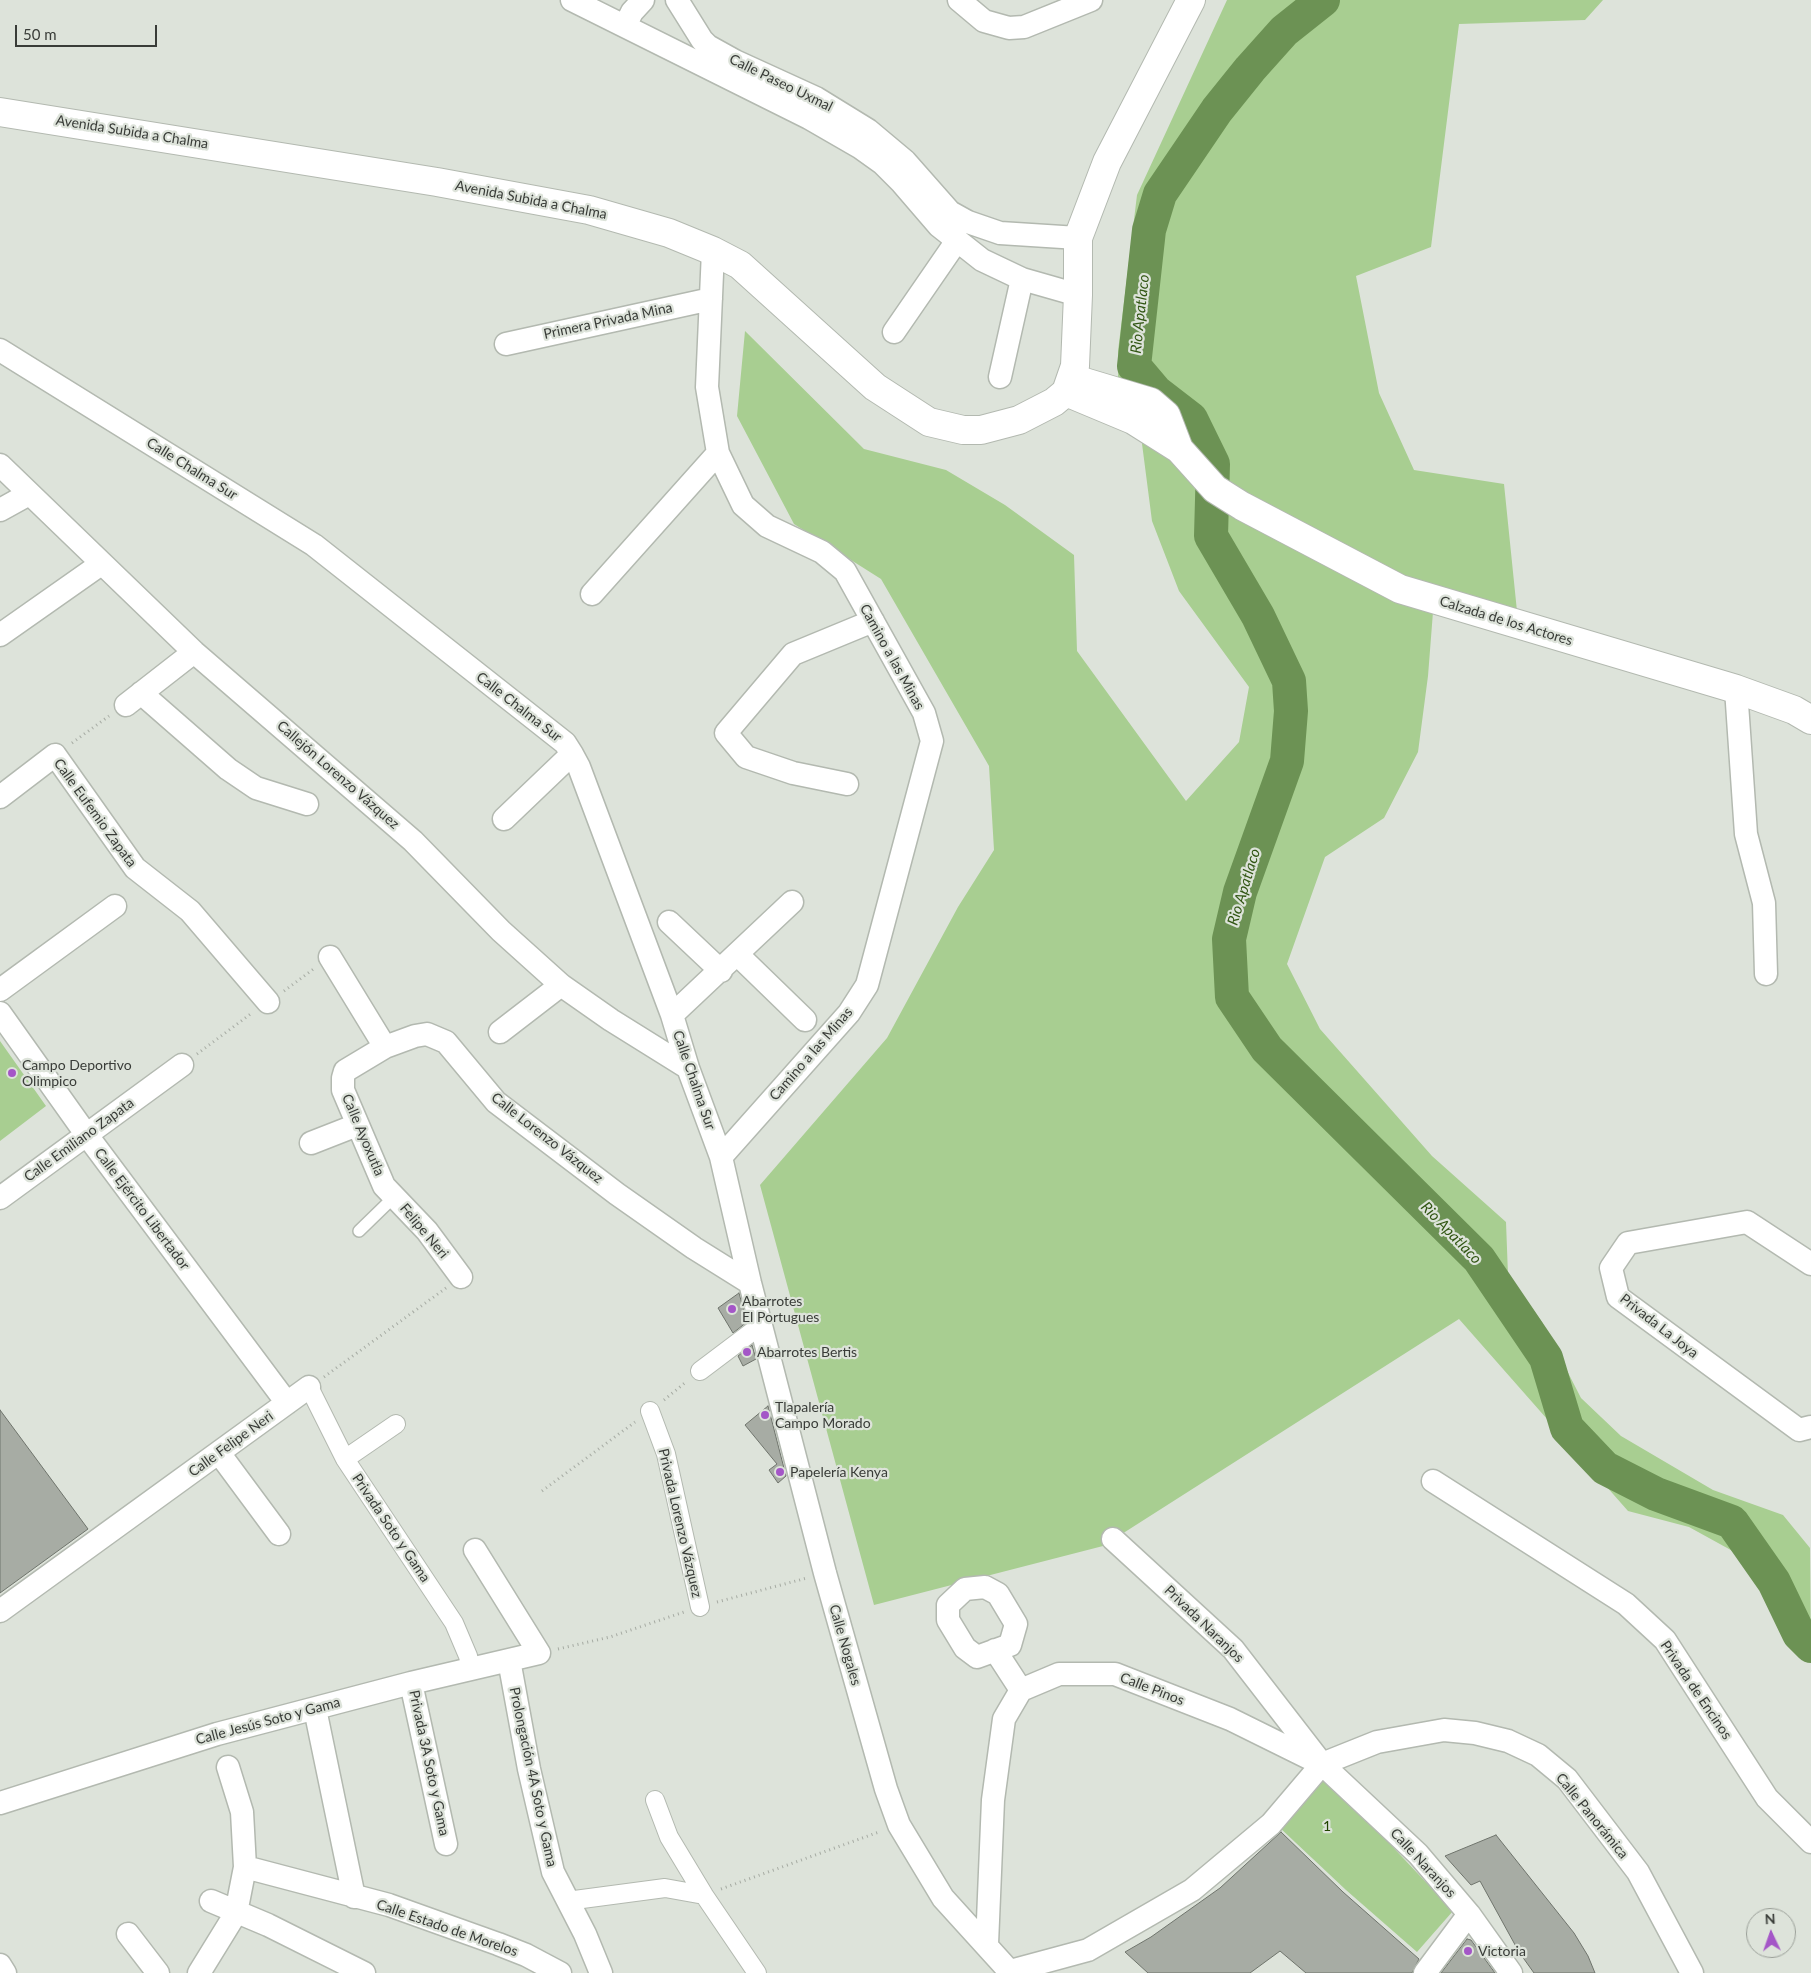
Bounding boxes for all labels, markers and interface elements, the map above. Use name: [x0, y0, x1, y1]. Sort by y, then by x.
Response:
scale bar: [18, 15, 160, 47]
text: 50 m: [23, 25, 57, 43]
street label: Calle Paseo Uxmal: [727, 51, 835, 115]
street label: Avenida Subida a Chalma: [55, 112, 209, 152]
street label: Avenida Subida a Chalma: [454, 177, 608, 223]
water label: Rio Apatlaco: [1127, 274, 1153, 354]
street label: Primera Privada Mina: [542, 299, 674, 343]
street label: Calle Chalma Sur: [144, 434, 240, 504]
street label: Calzada de los Actores: [1437, 593, 1575, 649]
street label: Camino a las Minas: [856, 601, 928, 713]
street label: Calle Chalma Sur: [473, 668, 565, 746]
street label: Callejón Lorenzo Vázquez: [273, 717, 403, 833]
street label: Calle Eufemio Zapata: [50, 755, 140, 871]
water label: Rio Apatlaco: [1224, 846, 1264, 928]
street label: Camino a las Minas: [766, 1004, 856, 1104]
street label: Calle Chalma Sur: [669, 1028, 719, 1132]
place label: Campo Deportivo Olimpico: [22, 1057, 132, 1090]
marker: Campo Deportivo Olimpico: [6, 1067, 18, 1079]
street label: Calle Lorenzo Vázquez: [488, 1089, 606, 1187]
street label: Calle Ayoxutla: [338, 1091, 388, 1179]
street label: Calle Emiliano Zapata: [21, 1095, 137, 1185]
street label: Calle Ejército Libertador: [91, 1145, 193, 1273]
water label: Rio Apatlaco: [1417, 1198, 1485, 1268]
street label: Felipe Neri: [396, 1200, 452, 1262]
street label: Privada La Joya: [1617, 1290, 1701, 1362]
place label: Abarrotes El Portugues: [742, 1293, 819, 1325]
marker: Abarrotes El Portugues: [726, 1303, 738, 1315]
place label: Abarrotes Bertis: [757, 1344, 857, 1360]
marker: Abarrotes Bertis: [741, 1346, 753, 1358]
place label: Tlapalería Campo Morado: [775, 1399, 871, 1431]
street label: Calle Felipe Neri: [185, 1408, 277, 1480]
marker: Tlapalería Campo Morado: [759, 1409, 771, 1421]
street label: Privada Lorenzo Vázquez: [655, 1447, 705, 1599]
place label: Papelería Kenya: [790, 1464, 888, 1480]
marker: Papelería Kenya: [774, 1466, 786, 1478]
street label: Privada Soto y Gama: [348, 1470, 434, 1586]
street label: Privada Naranjos: [1161, 1582, 1247, 1666]
street label: Calle Nogales: [825, 1603, 865, 1687]
street label: Privada de Encinos: [1657, 1637, 1735, 1743]
street label: Calle Pinos: [1118, 1669, 1186, 1709]
street label: Prolongación 4A Soto y Gama: [506, 1686, 560, 1868]
street label: Privada 3A Soto y Gama: [405, 1689, 453, 1837]
street label: Calle Jesús Soto y Gama: [194, 1694, 342, 1748]
street label: Calle Panorámica: [1552, 1770, 1632, 1862]
park label: 1: [1323, 1818, 1331, 1834]
street label: Calle Naranjos: [1387, 1825, 1459, 1901]
street label: Calle Estado de Morelos: [374, 1896, 520, 1960]
north arrow: [1746, 1908, 1796, 1958]
text: N: [1764, 1910, 1776, 1927]
place label: Victoria: [1478, 1943, 1526, 1959]
marker: Victoria: [1462, 1945, 1474, 1957]

